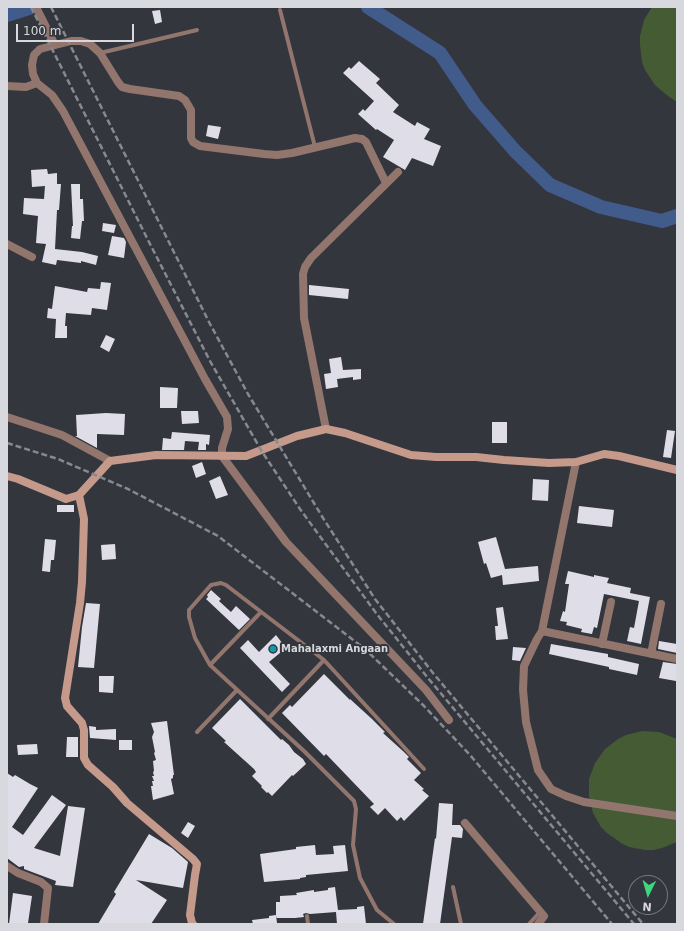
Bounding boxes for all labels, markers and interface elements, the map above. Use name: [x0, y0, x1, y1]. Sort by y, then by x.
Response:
scale bar: [18, 16, 136, 42]
text: 100 m: [23, 24, 61, 38]
place label: Mahalaxmi Angaan: [281, 643, 388, 655]
marker: Mahalaxmi Angaan: [268, 644, 278, 654]
north arrow: [628, 875, 668, 915]
text: N: [642, 900, 652, 913]

